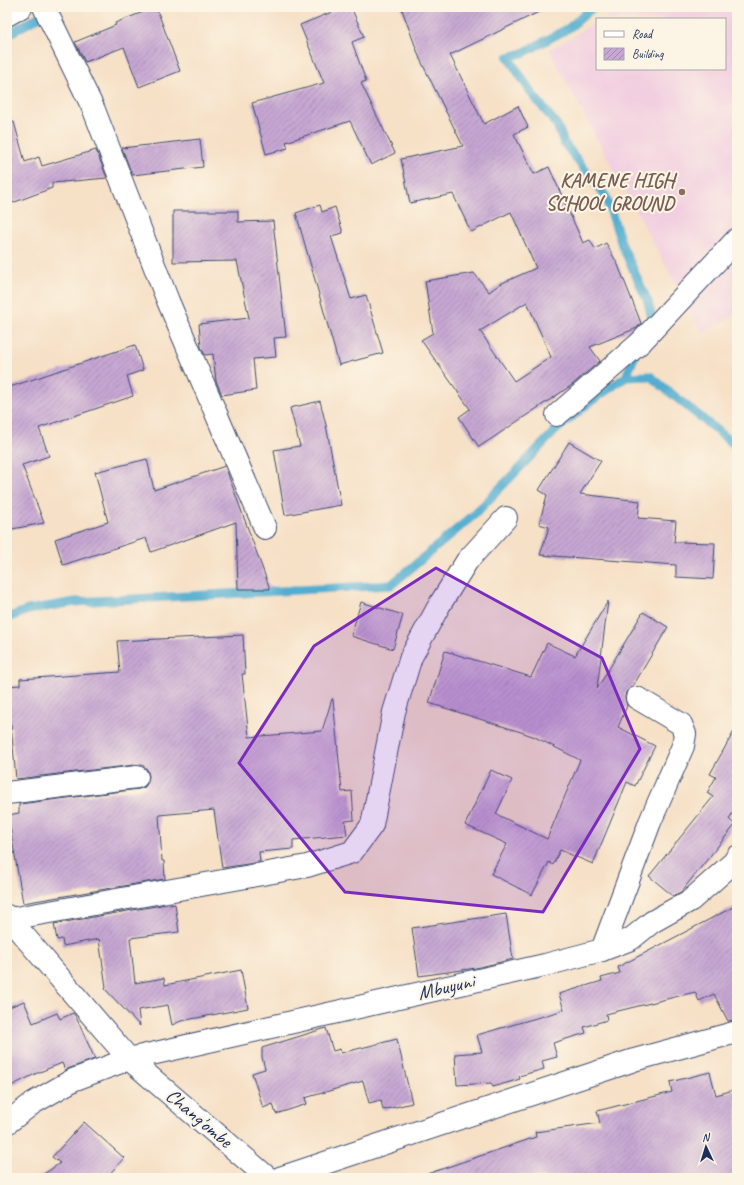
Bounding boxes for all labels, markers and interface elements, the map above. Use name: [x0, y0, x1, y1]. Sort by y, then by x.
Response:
legend: [596, 18, 726, 70]
text: Road: [632, 26, 654, 42]
text: Building: [632, 46, 664, 62]
place label: KAMENE HIGH SCHOOL GROUND: [546, 168, 678, 216]
marker: KAMENE HIGH SCHOOL GROUND: [677, 187, 687, 197]
street label: Mbuyuni: [415, 968, 479, 1006]
street label: Chang'ombe: [161, 1083, 239, 1154]
north arrow: [686, 1127, 726, 1167]
text: N: [701, 1130, 711, 1144]

